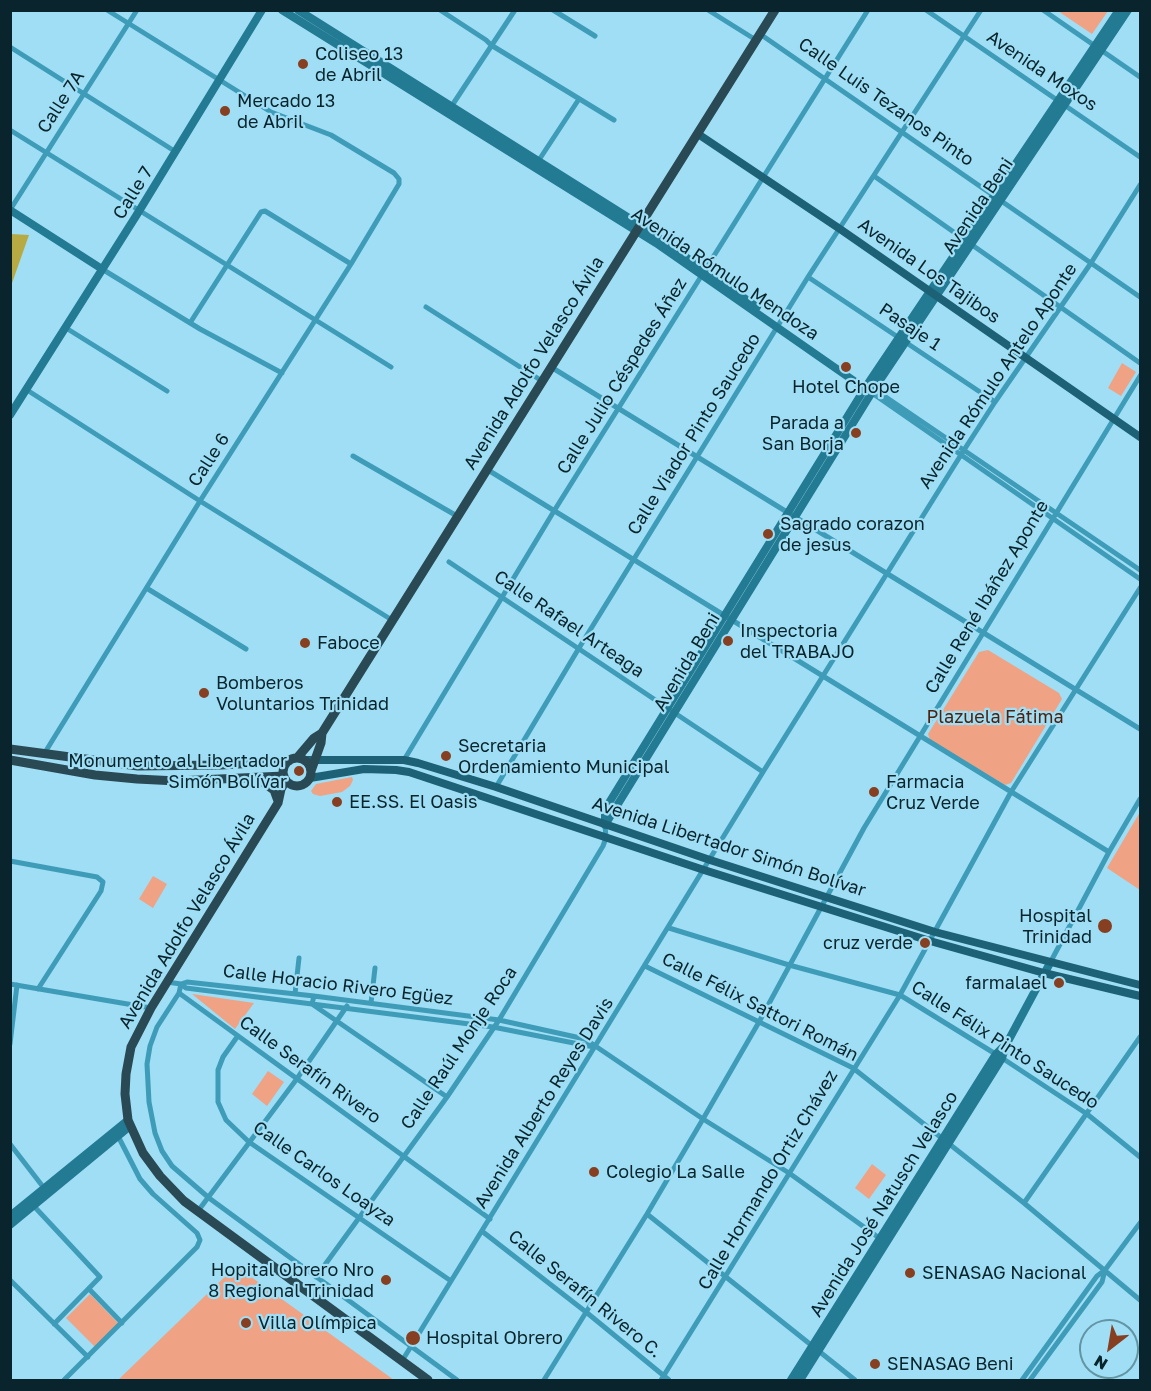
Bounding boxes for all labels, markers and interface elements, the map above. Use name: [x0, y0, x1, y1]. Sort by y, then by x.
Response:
street label: Avenida Moxos: [983, 26, 1101, 116]
street label: Calle Luis Tezanos Pinto: [794, 33, 978, 171]
place label: Coliseo 13 de Abril: [315, 43, 403, 86]
marker: Coliseo 13 de Abril: [296, 57, 310, 71]
street label: Calle 7A: [33, 67, 89, 137]
place label: Mercado 13 de Abril: [237, 90, 335, 132]
marker: Mercado 13 de Abril: [218, 104, 232, 118]
street label: Avenida Beni: [938, 154, 1018, 258]
street label: Calle 7: [108, 163, 158, 223]
street label: Avenida Rómulo Mendoza: [627, 203, 823, 345]
street label: Avenida Los Tajibos: [854, 214, 1004, 328]
street label: Avenida Adolfo Velasco Ávila: [459, 252, 609, 474]
street label: Avenida Rómulo Antelo Aponte: [914, 259, 1082, 493]
street label: Calle Julio Céspedes Áñez: [553, 274, 691, 478]
street label: Pasaje 1: [875, 298, 945, 356]
street label: Calle Viador Pinto Saucedo: [623, 329, 765, 539]
marker: Hotel Chope: [839, 360, 853, 374]
place label: Hotel Chope: [792, 376, 900, 398]
place label: Parada a San Borja: [762, 412, 844, 454]
marker: Parada a San Borja: [849, 426, 863, 440]
street label: Calle 6: [184, 429, 234, 491]
street label: Calle René Ibáñez Aponte: [921, 496, 1053, 698]
place label: Sagrado corazon de jesus: [780, 513, 925, 556]
marker: Sagrado corazon de jesus: [761, 527, 775, 541]
street label: Calle Rafael Arteaga: [490, 566, 648, 682]
street label: Avenida Beni: [649, 609, 725, 715]
place label: Inspectoria del TRABAJO: [740, 620, 854, 662]
place label: Faboce: [317, 632, 380, 654]
marker: Inspectoria del TRABAJO: [721, 634, 735, 648]
marker: Faboce: [298, 636, 312, 650]
place label: Bomberos Voluntarios Trinidad: [216, 672, 389, 714]
marker: Bomberos Voluntarios Trinidad: [197, 686, 211, 700]
park label: Plazuela Fátima: [926, 706, 1064, 728]
place label: Secretaria Ordenamiento Municipal: [458, 735, 669, 777]
marker: Secretaria Ordenamiento Municipal: [439, 749, 453, 763]
place label: Monumento al Libertador Simón Bolívar: [68, 750, 287, 792]
marker: Monumento al Libertador Simón Bolívar: [292, 764, 306, 778]
place label: Farmacia Cruz Verde: [886, 771, 980, 814]
marker: Farmacia Cruz Verde: [867, 785, 881, 799]
place label: EE.SS. El Oasis: [349, 791, 478, 813]
street label: Avenida Libertador Simón Bolívar: [590, 792, 868, 902]
marker: EE.SS. El Oasis: [330, 795, 344, 809]
street label: Avenida Adolfo Velasco Ávila: [114, 809, 260, 1033]
place label: Hospital Trinidad: [1019, 905, 1092, 948]
marker: Hospital Trinidad: [1096, 917, 1114, 935]
place label: cruz verde: [823, 932, 913, 954]
marker: cruz verde: [918, 936, 932, 950]
street label: Calle Félix Sattori Román: [658, 948, 862, 1066]
street label: Calle Horacio Rivero Egüez: [222, 960, 454, 1010]
street label: Calle Raúl Monje Roca: [396, 962, 522, 1134]
place label: farmalael: [965, 972, 1047, 994]
street label: Calle Félix Pinto Saucedo: [907, 976, 1103, 1114]
marker: farmalael: [1052, 976, 1066, 990]
street label: Avenida Alberto Reyes Davis: [470, 993, 618, 1213]
street label: Calle Serafín Rivero: [235, 1011, 385, 1129]
street label: Calle Hormando Ortiz Chávez: [694, 1066, 842, 1294]
street label: Avenida José Natusch Velasco: [805, 1087, 963, 1321]
street label: Calle Carlos Loayza: [249, 1117, 399, 1231]
place label: Colegio La Salle: [606, 1161, 745, 1183]
marker: Colegio La Salle: [587, 1165, 601, 1179]
street label: Calle Serafín Rivero C.: [504, 1225, 666, 1363]
place label: Hopital Obrero Nro 8 Regional Trinidad: [208, 1259, 374, 1302]
place label: SENASAG Nacional: [922, 1262, 1087, 1284]
marker: SENASAG Nacional: [903, 1266, 917, 1280]
marker: Hopital Obrero Nro 8 Regional Trinidad: [379, 1273, 393, 1287]
place label: Villa Olímpica: [258, 1312, 377, 1334]
marker: Villa Olímpica: [239, 1316, 253, 1330]
north arrow: [1079, 1319, 1139, 1379]
place label: Hospital Obrero: [426, 1327, 563, 1349]
marker: Hospital Obrero: [404, 1329, 422, 1347]
text: N: [1090, 1351, 1111, 1374]
place label: SENASAG Beni: [887, 1353, 1014, 1375]
marker: SENASAG Beni: [868, 1357, 882, 1371]

